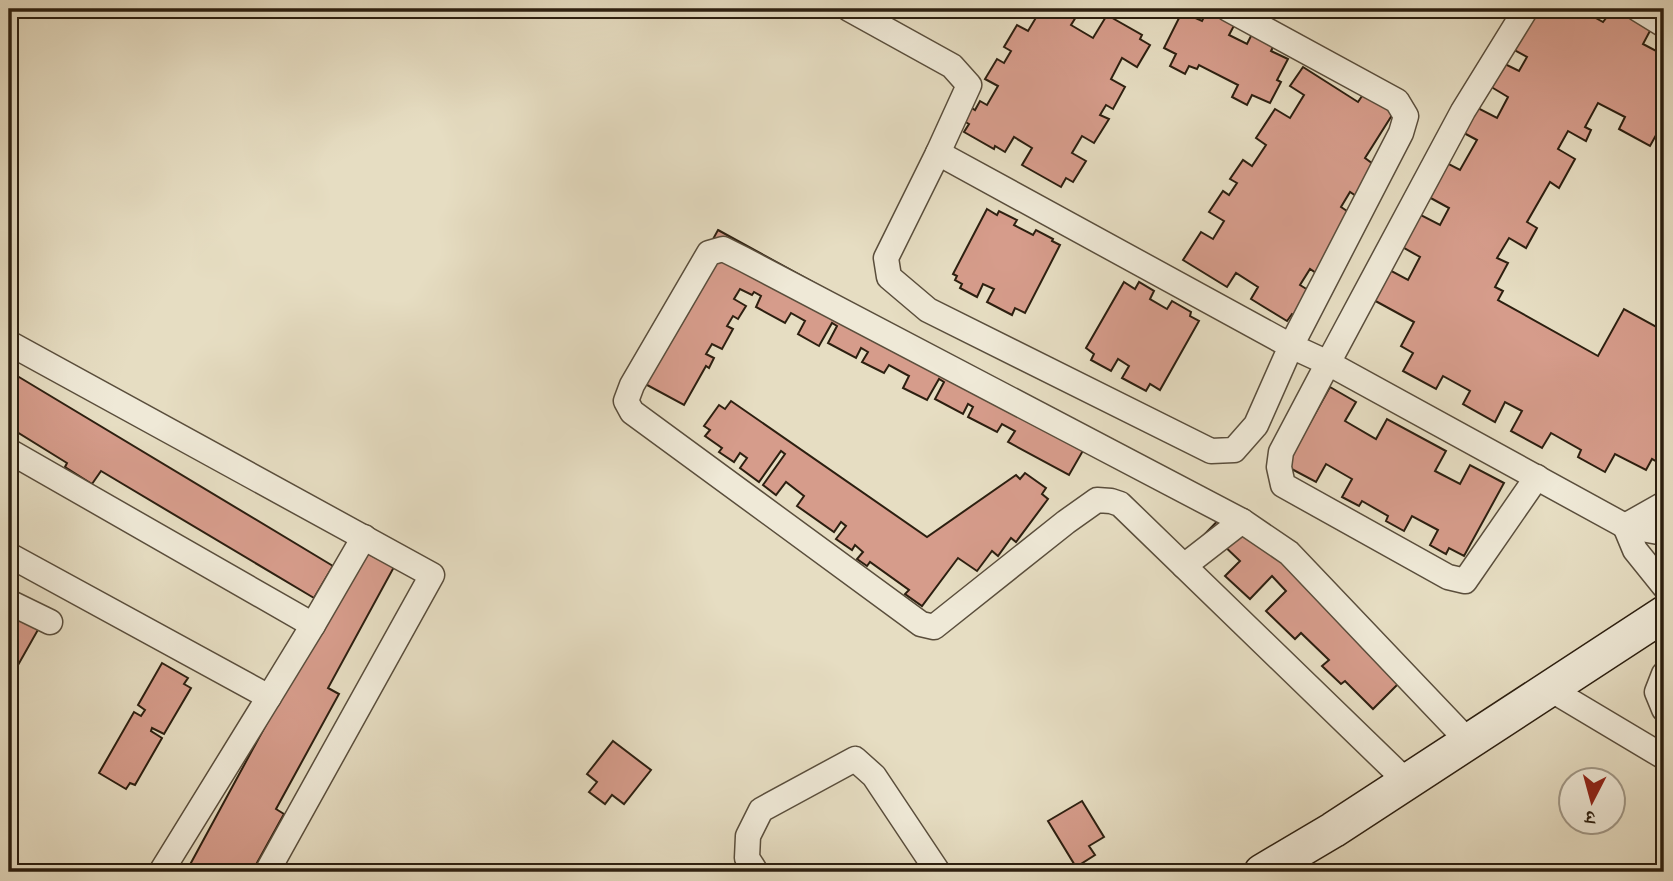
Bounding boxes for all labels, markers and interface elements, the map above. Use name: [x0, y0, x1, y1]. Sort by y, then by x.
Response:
north arrow: [1558, 766, 1628, 836]
text: उ: [1583, 804, 1598, 830]

